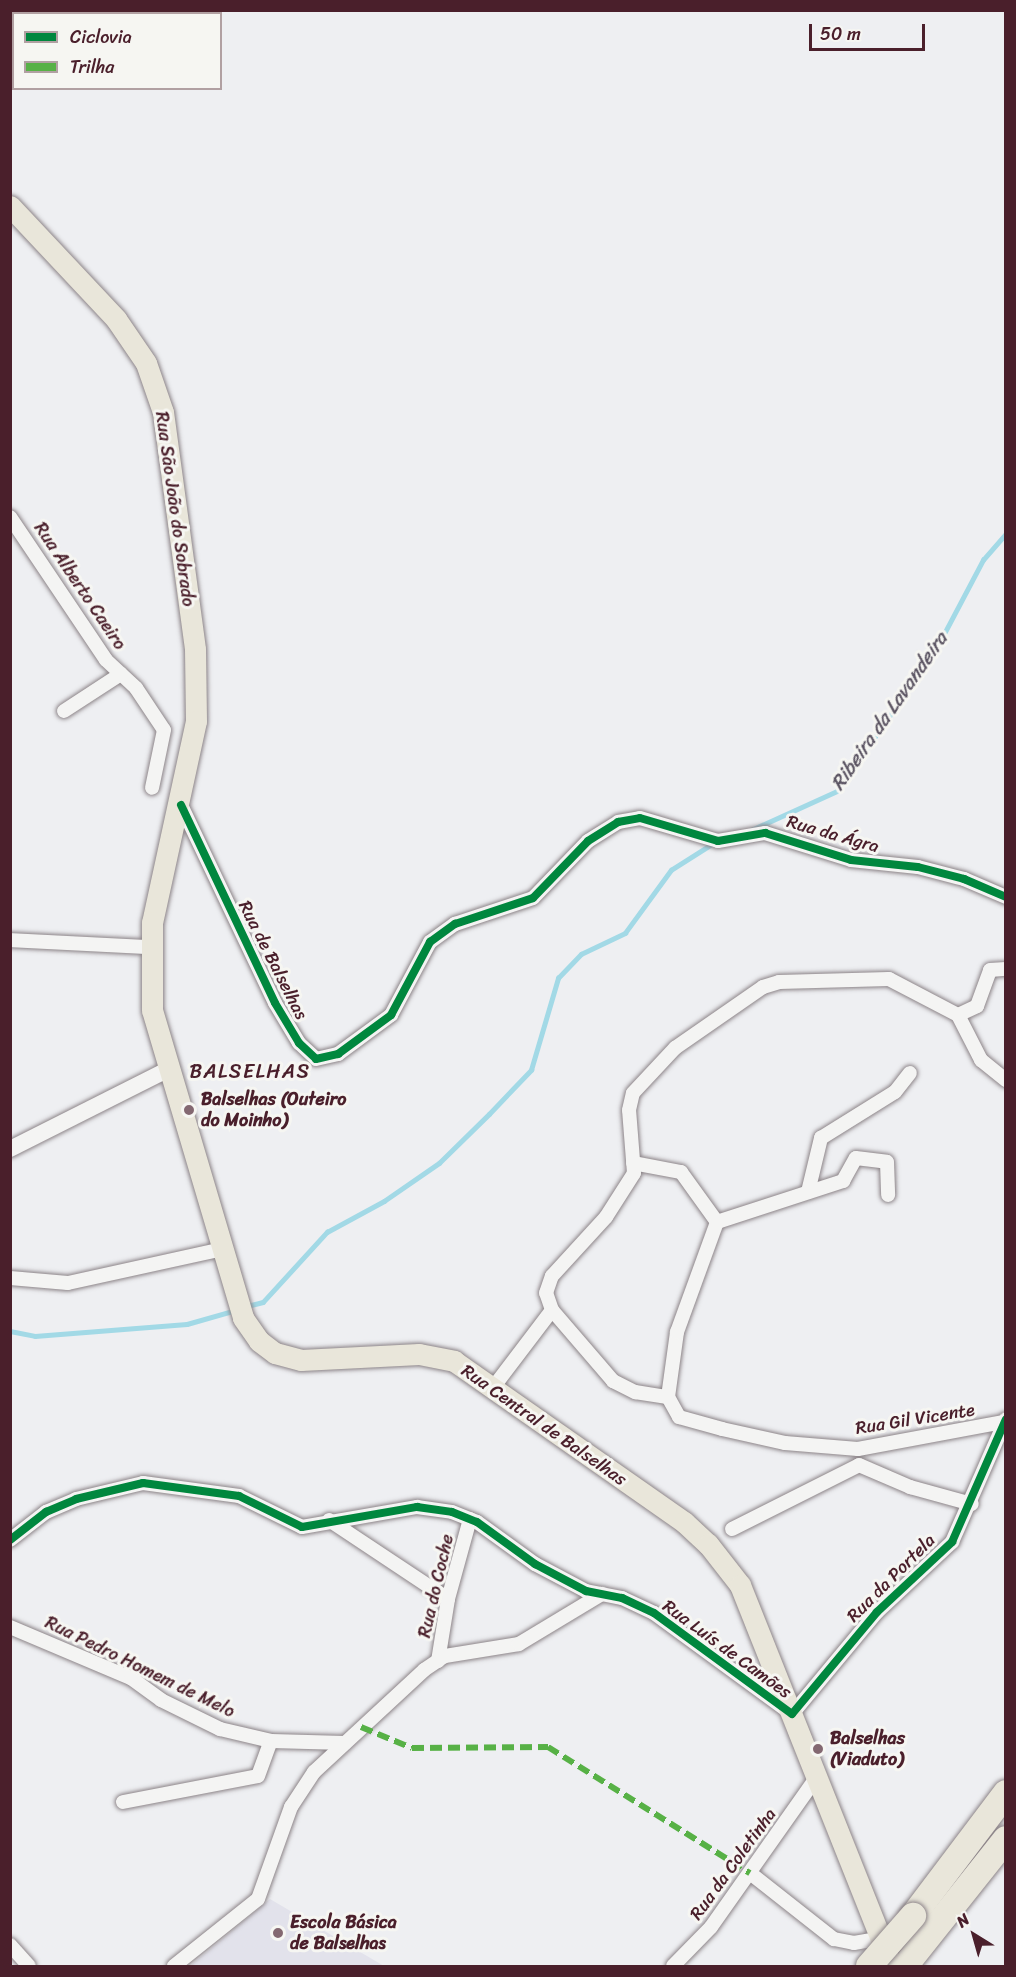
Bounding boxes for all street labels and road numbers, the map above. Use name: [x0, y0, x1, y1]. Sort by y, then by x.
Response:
street label: Rua São João do Sobrado: [151, 410, 199, 608]
street label: Rua Alberto Caeiro: [29, 518, 131, 654]
street label: Rua da Ágra: [784, 811, 882, 857]
street label: Rua de Balselhas: [233, 896, 313, 1024]
street label: Rua Central de Balselhas: [457, 1360, 631, 1490]
street label: Rua Gil Vicente: [854, 1399, 976, 1439]
street label: Rua da Portela: [842, 1529, 940, 1627]
street label: Rua do Coche: [414, 1532, 458, 1640]
street label: Rua Luís de Camões: [658, 1595, 796, 1703]
street label: Rua Pedro Homem de Melo: [41, 1611, 239, 1723]
street label: Rua da Coletinha: [685, 1804, 781, 1924]

